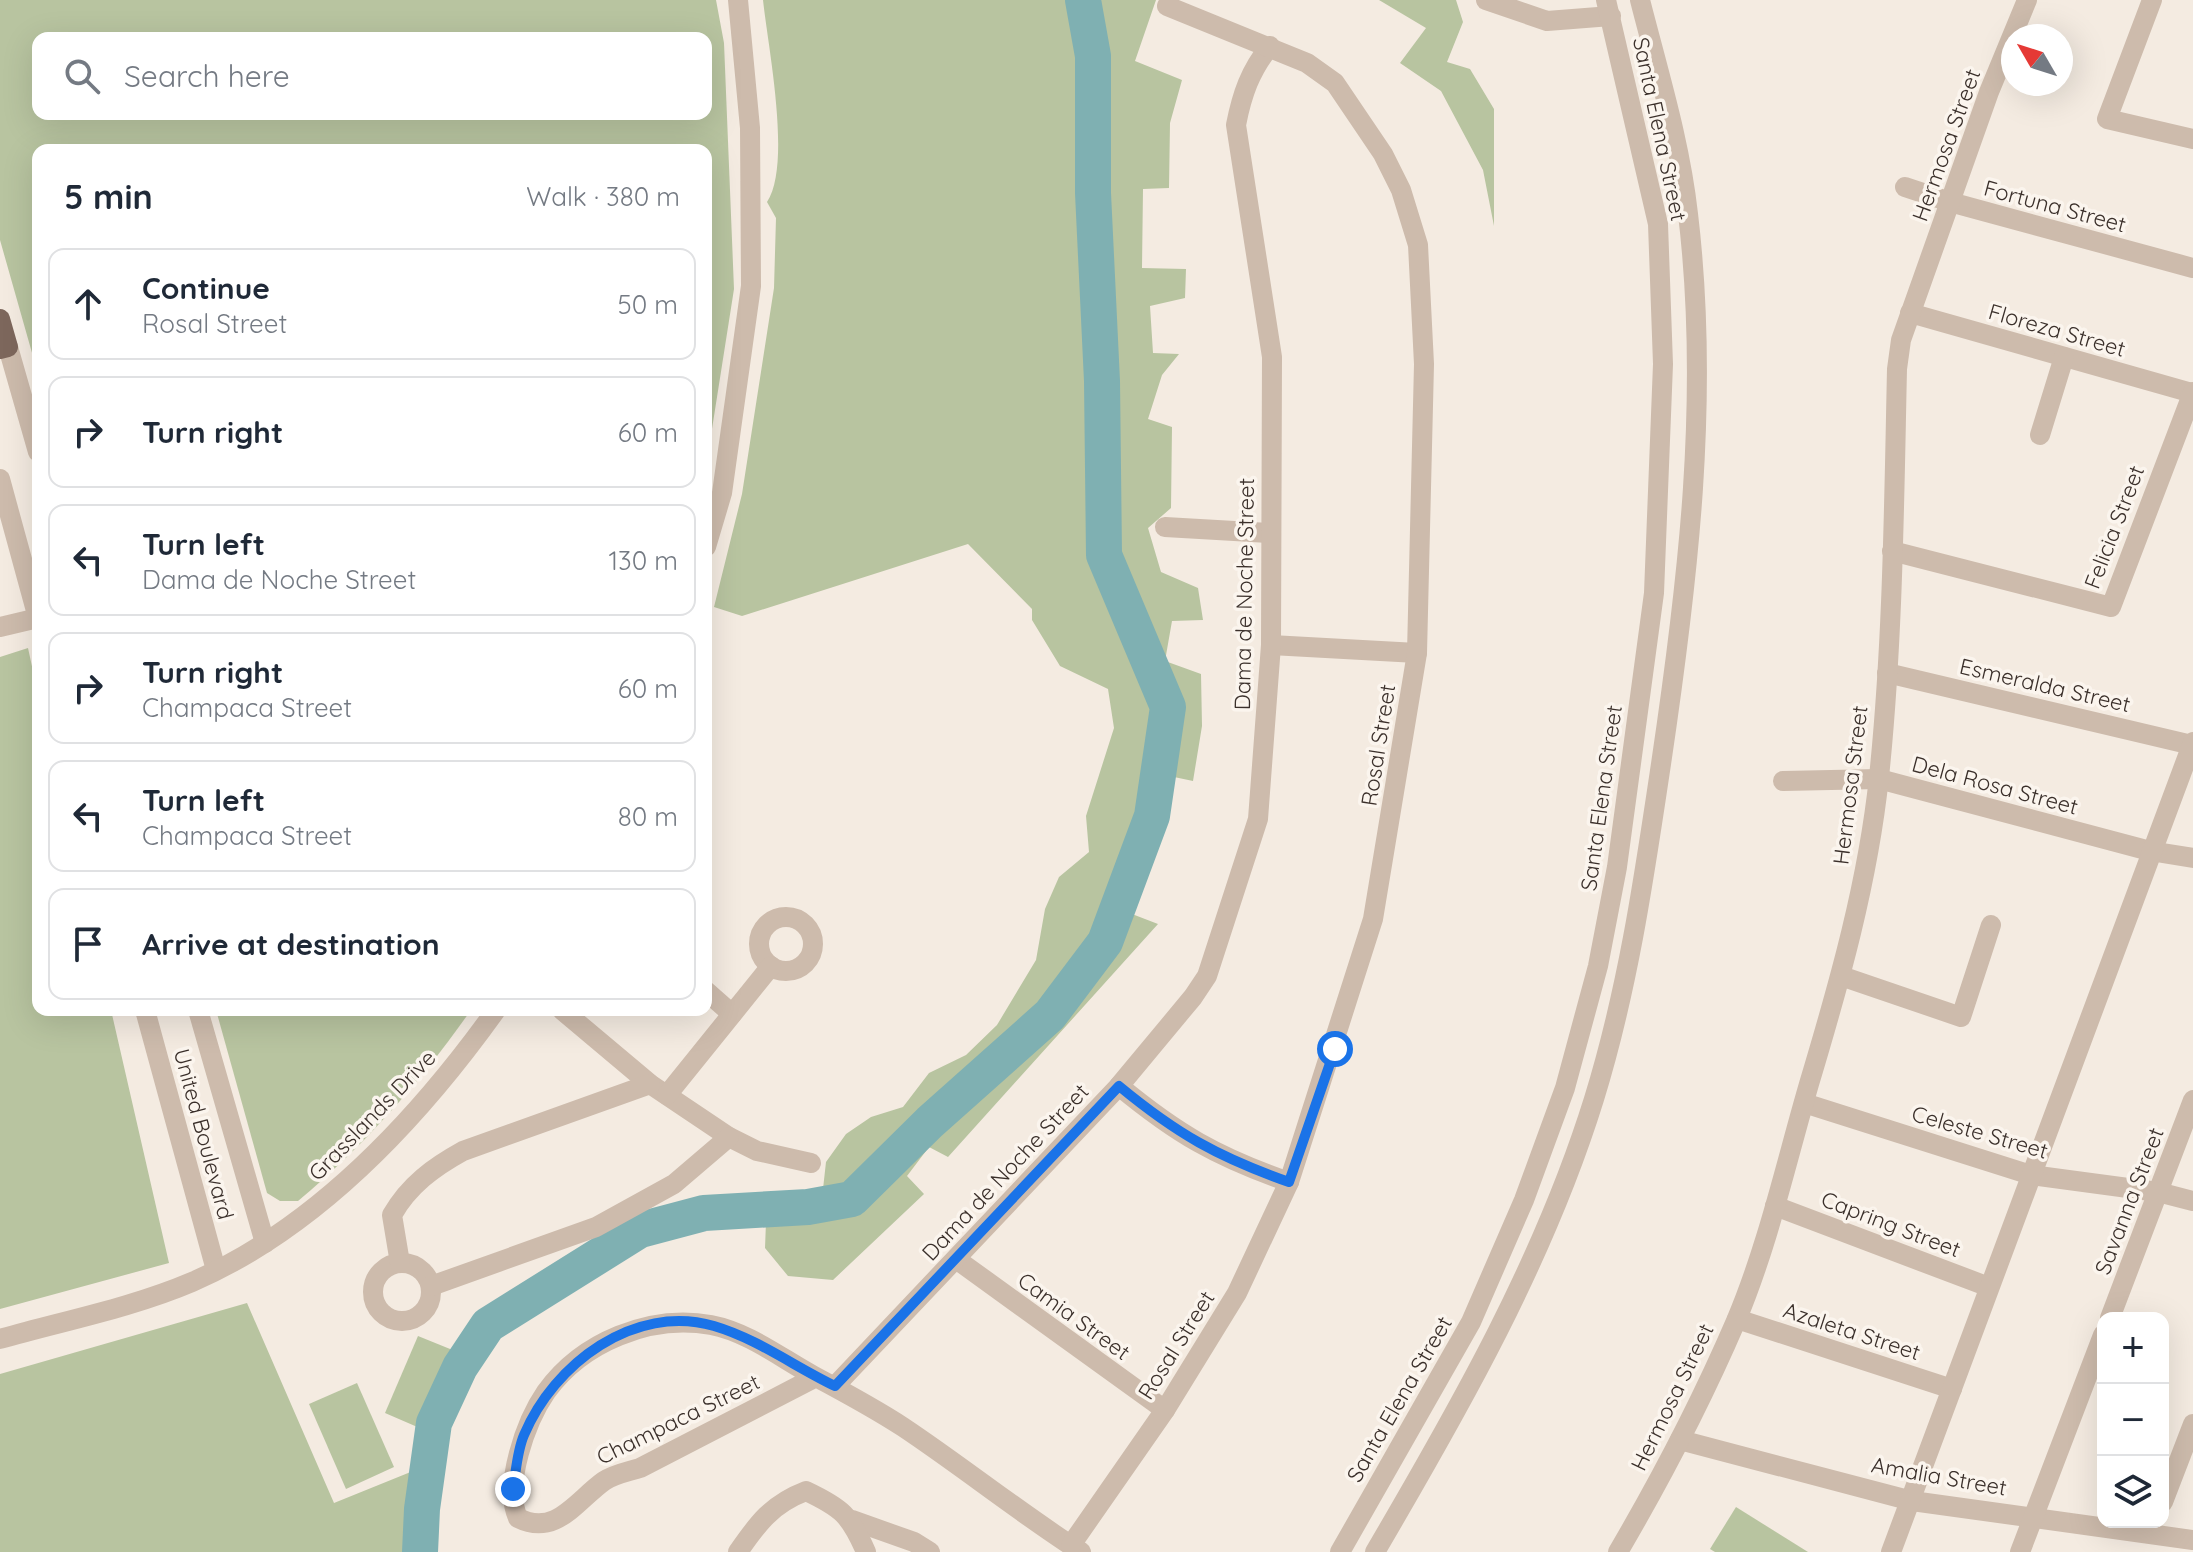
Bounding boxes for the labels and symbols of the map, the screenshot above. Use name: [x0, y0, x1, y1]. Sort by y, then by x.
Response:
north arrow: [2001, 24, 2073, 96]
street label: Santa Elena Street: [1627, 35, 1693, 223]
street label: Hermosa Street: [1905, 65, 1987, 225]
street label: Fortuna Street: [1981, 174, 2129, 238]
street label: Floreza Street: [1985, 297, 2129, 363]
street label: Felicia Street: [2078, 461, 2150, 593]
street label: Dama de Noche Street: [1228, 478, 1260, 710]
street label: Esmeralda Street: [1957, 652, 2133, 718]
street label: Rosal Street: [1355, 682, 1401, 808]
street label: Santa Elena Street: [1574, 703, 1628, 893]
street label: Hermosa Street: [1826, 704, 1874, 866]
street label: Dela Rosa Street: [1909, 749, 2081, 821]
route start: [1317, 1031, 1353, 1067]
street label: Grasslands Drive: [302, 1044, 442, 1186]
street label: United Boulevard: [168, 1045, 240, 1223]
street label: Dama de Noche Street: [916, 1078, 1094, 1266]
street label: Celeste Street: [1909, 1099, 2051, 1165]
street label: Savanna Street: [2088, 1124, 2170, 1278]
street label: Capring Street: [1817, 1185, 1965, 1263]
street label: Camia Street: [1012, 1266, 1136, 1366]
street label: Rosal Street: [1132, 1285, 1220, 1405]
street label: Azaleta Street: [1780, 1296, 1924, 1366]
street label: Santa Elena Street: [1340, 1311, 1458, 1487]
street label: Hermosa Street: [1624, 1319, 1720, 1475]
street label: Champaca Street: [592, 1367, 764, 1471]
street label: Amalia Street: [1869, 1450, 2009, 1502]
route end: [495, 1471, 531, 1507]

